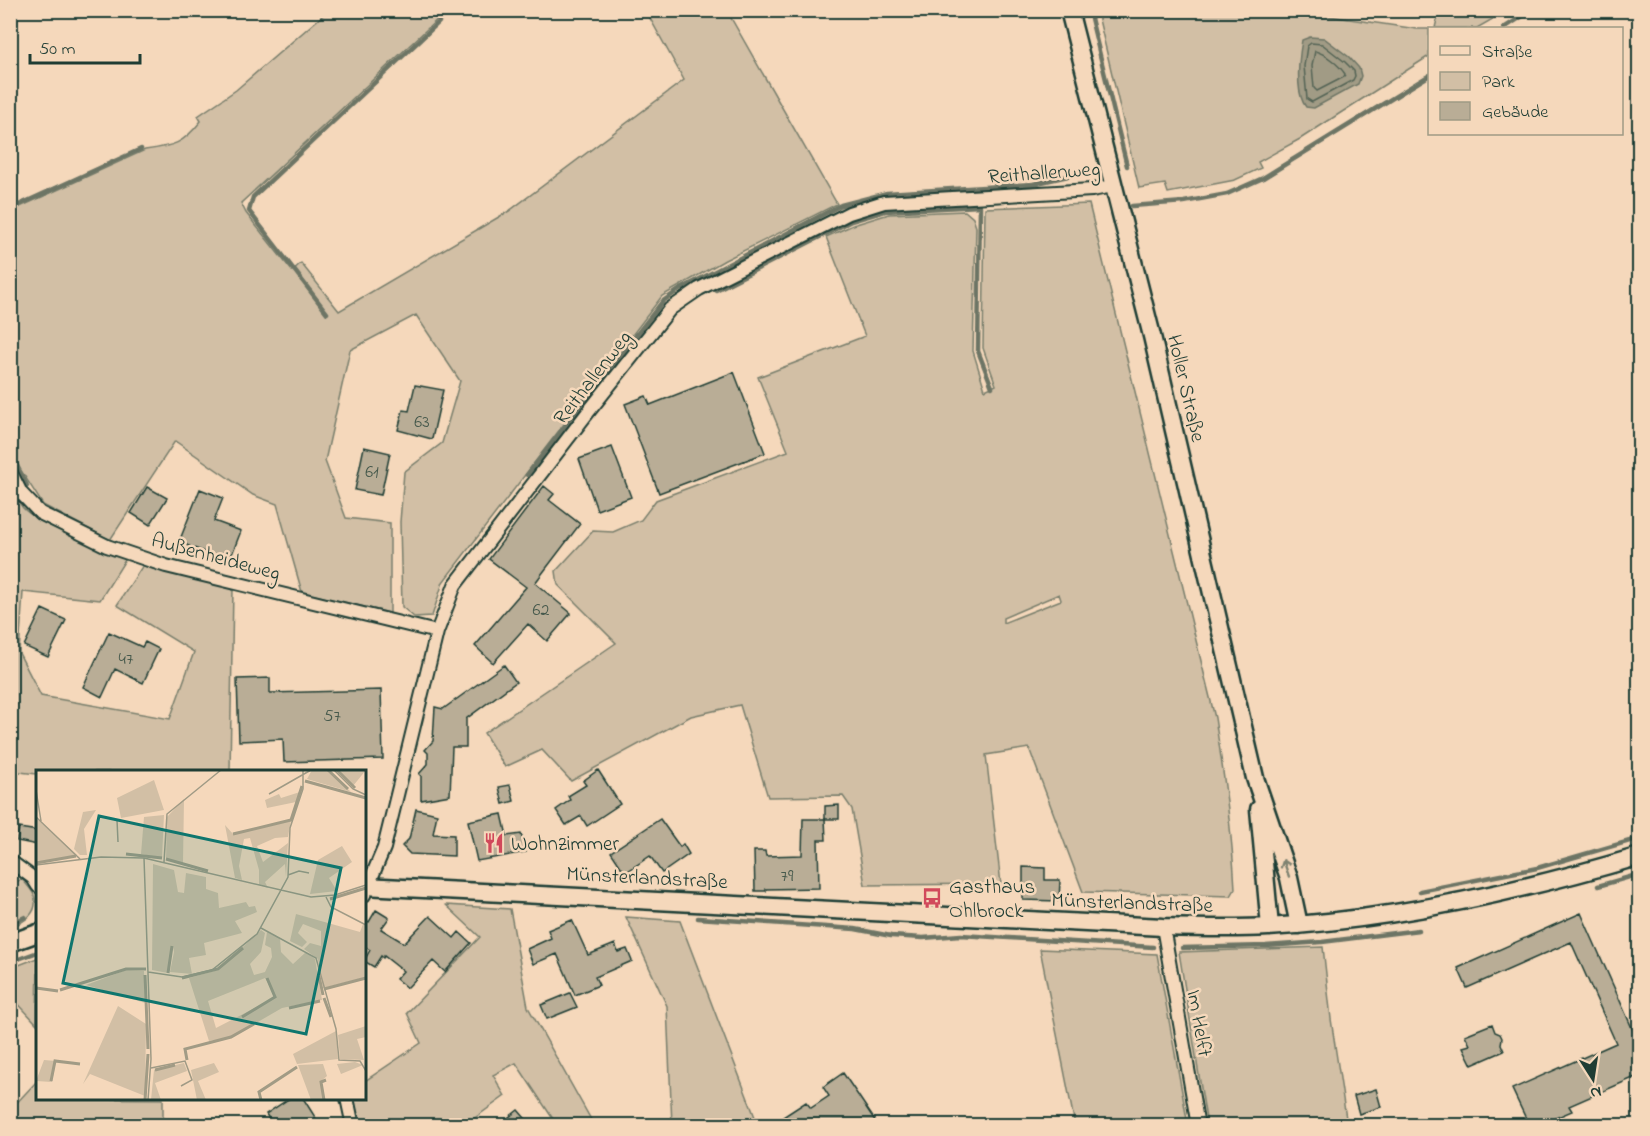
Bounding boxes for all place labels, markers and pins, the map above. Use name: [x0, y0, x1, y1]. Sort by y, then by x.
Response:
place label: Wohnzimmer: [511, 830, 619, 860]
restaurant icon: Wohnzimmer: [482, 831, 506, 855]
place label: Gasthaus Ohlbrock: [949, 873, 1035, 927]
bus stop icon: Gasthaus Ohlbrock: [920, 886, 944, 910]

